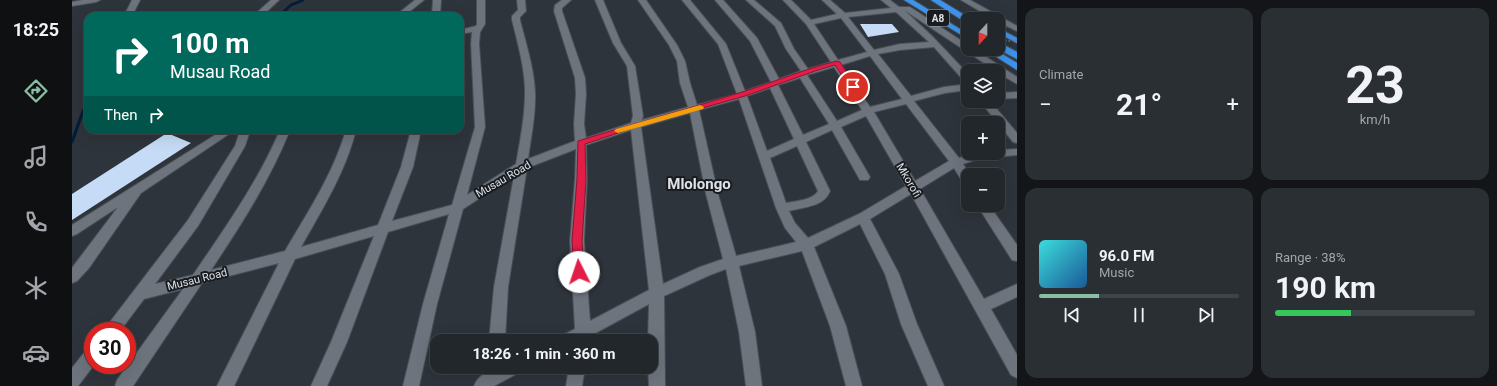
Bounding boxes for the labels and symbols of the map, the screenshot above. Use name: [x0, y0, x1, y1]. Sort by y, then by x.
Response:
road number: A8: [927, 10, 949, 26]
north arrow: [961, 12, 1005, 56]
pin: [836, 70, 870, 104]
street label: Musau Road: [473, 158, 533, 200]
street label: Mkorofi: [893, 161, 924, 200]
district label: Mlolongo: [667, 175, 731, 193]
position arrow: [558, 251, 600, 293]
street label: Musau Road: [166, 266, 228, 293]
speed limit sign: 30: [84, 322, 136, 374]

